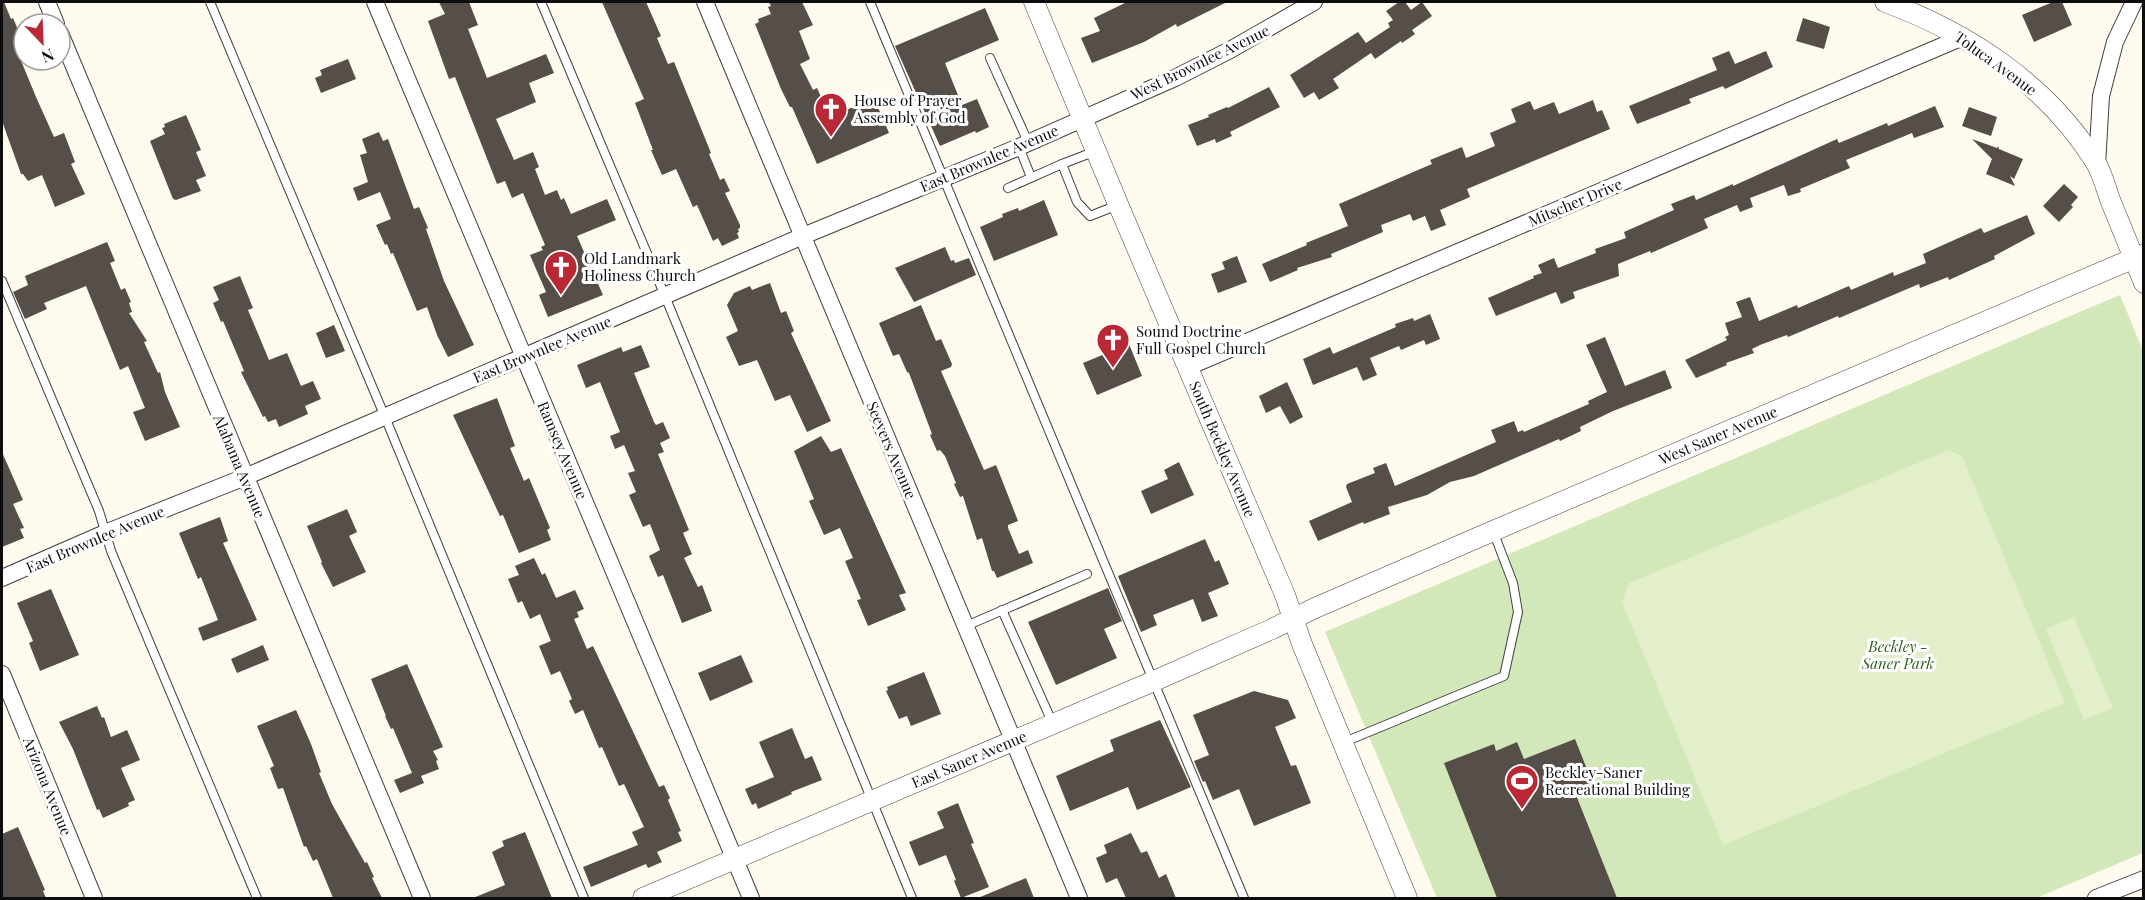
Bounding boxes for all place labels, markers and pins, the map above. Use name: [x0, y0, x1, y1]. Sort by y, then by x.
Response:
place label: House of Prayer Assembly of God: [853, 90, 966, 127]
church icon: House of Prayer Assembly of God: [813, 91, 849, 138]
place label: Old Landmark Holiness Church: [584, 248, 696, 285]
church icon: Old Landmark Holiness Church: [543, 249, 579, 296]
place label: Sound Doctrine Full Gospel Church: [1136, 321, 1266, 358]
church icon: Sound Doctrine Full Gospel Church: [1095, 322, 1131, 369]
place label: Beckley-Saner Recreational Building: [1545, 762, 1690, 799]
sports icon: Beckley-Saner Recreational Building: [1504, 763, 1540, 810]

